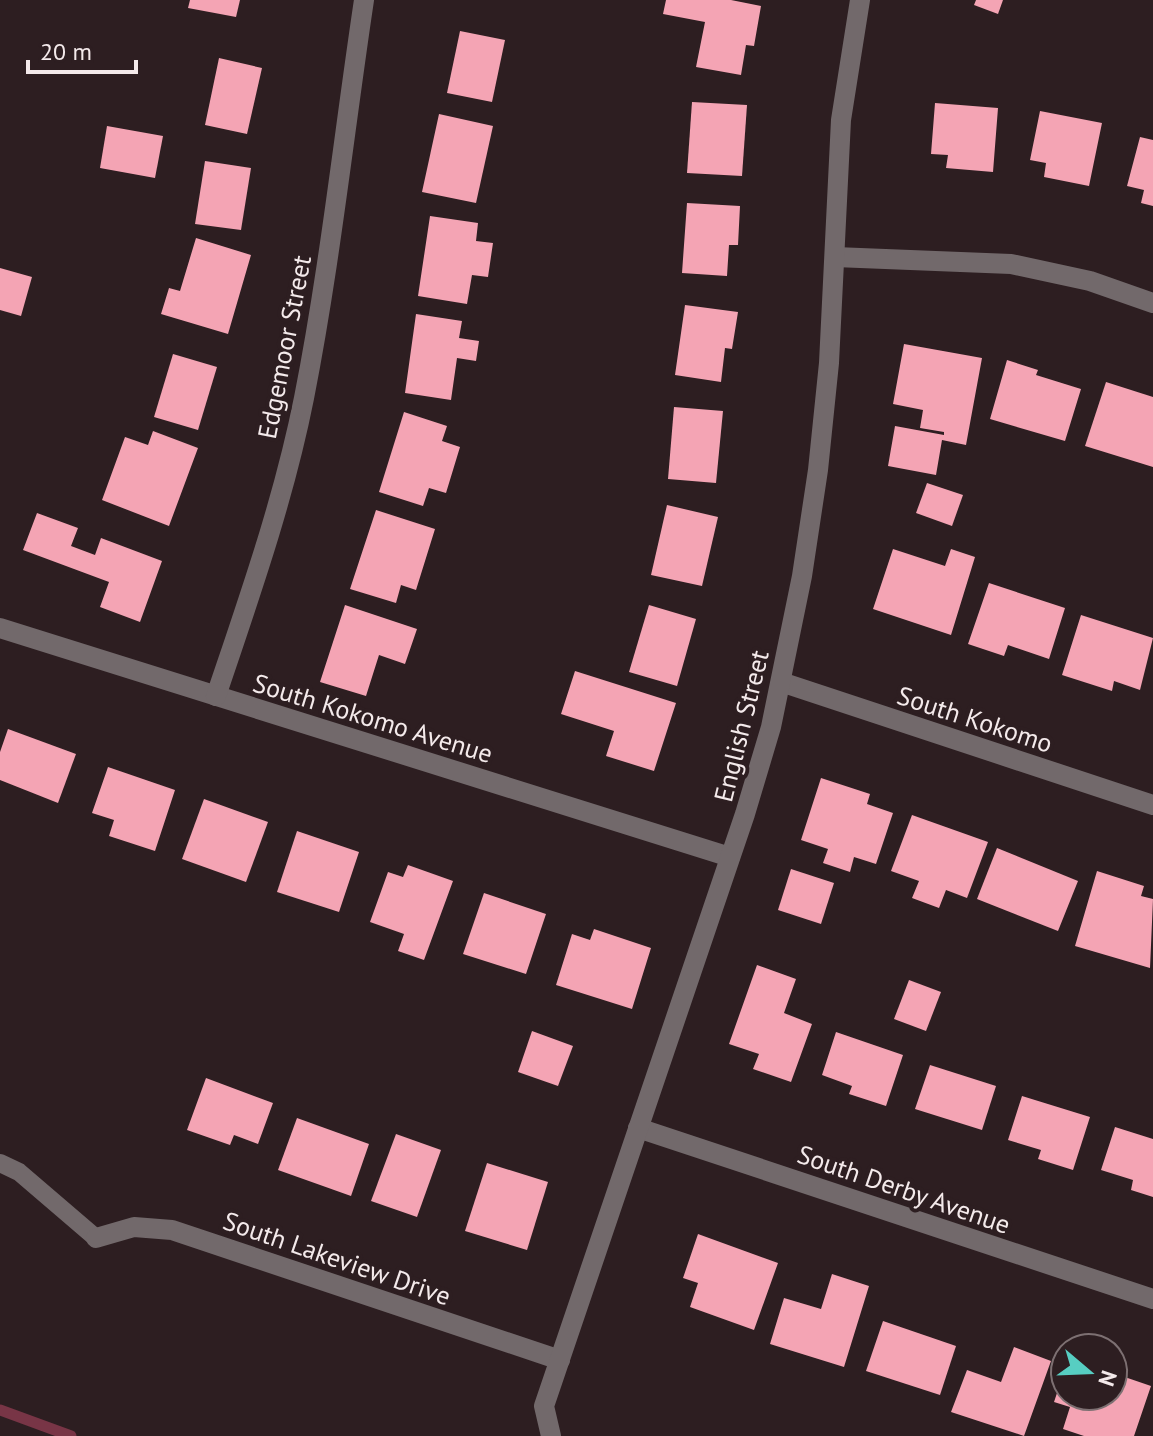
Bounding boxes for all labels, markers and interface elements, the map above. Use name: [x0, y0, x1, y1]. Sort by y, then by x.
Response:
scale bar: [28, 24, 136, 74]
text: 20 m: [40, 36, 92, 67]
street label: Edgemoor Street: [250, 252, 318, 442]
street label: English Street: [706, 647, 776, 805]
street label: South Kokomo Avenue: [249, 666, 497, 770]
street label: South Kokomo: [893, 678, 1057, 760]
street label: South Derby Avenue: [793, 1137, 1015, 1241]
street label: South Lakeview Drive: [219, 1204, 455, 1312]
north arrow: [1049, 1332, 1129, 1412]
text: N: [1092, 1367, 1124, 1390]

